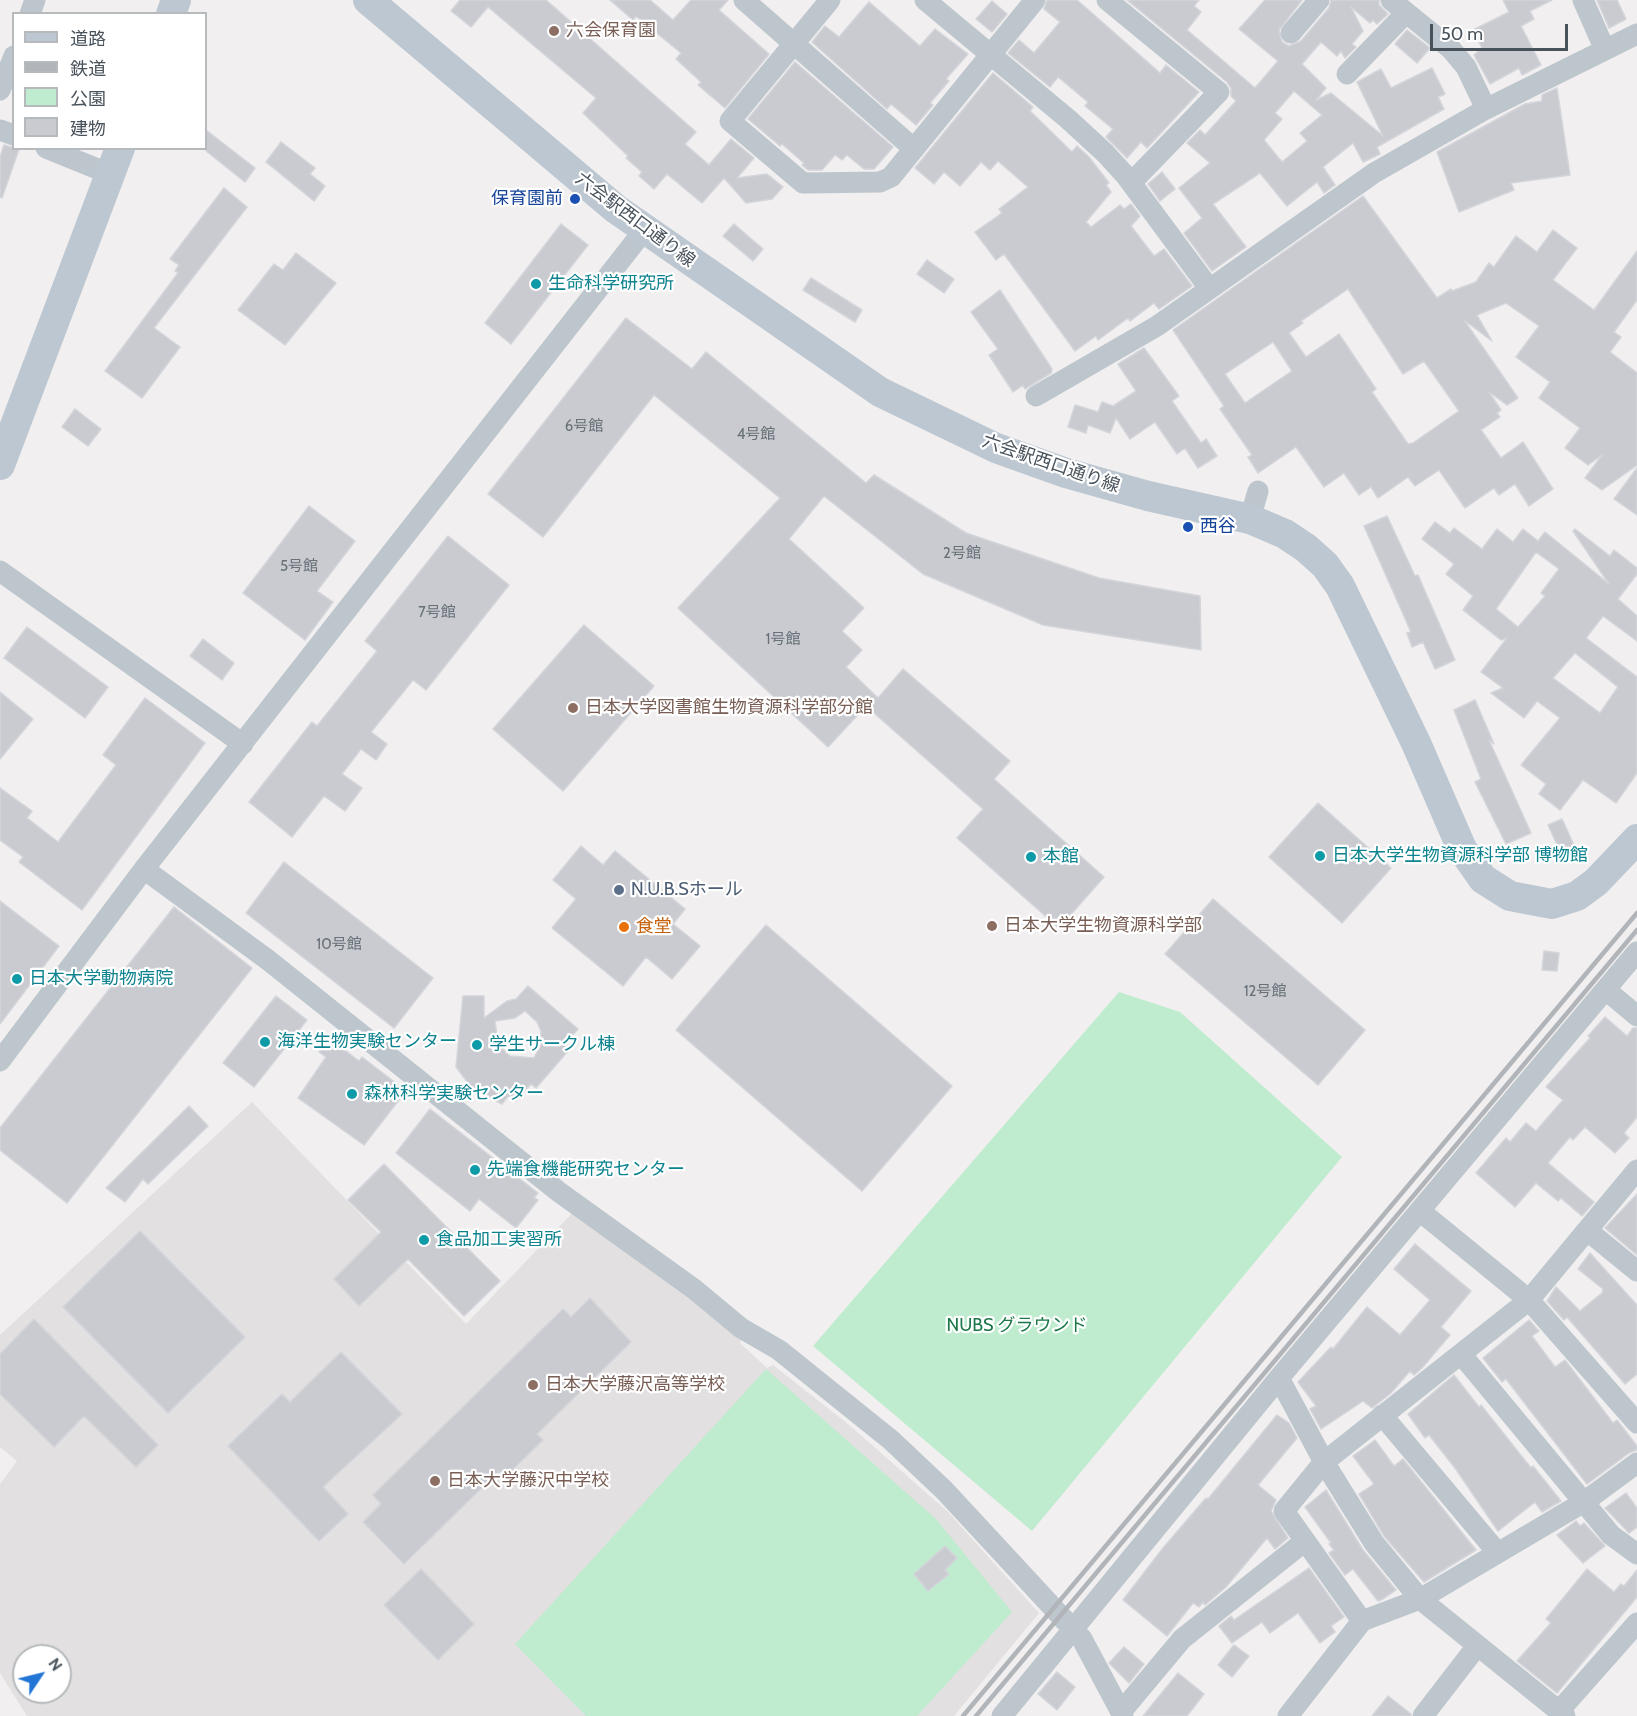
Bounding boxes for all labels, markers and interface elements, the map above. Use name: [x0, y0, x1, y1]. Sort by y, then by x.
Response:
legend: [12, 12, 207, 150]
scale bar: [1433, 12, 1571, 50]
place label: 六会保育園: [566, 20, 656, 42]
text: 50 m: [1441, 23, 1483, 45]
marker: 六会保育園: [547, 24, 561, 38]
text: 道路: [70, 28, 106, 50]
text: 鉄道: [70, 58, 106, 80]
text: 公園: [70, 88, 106, 110]
text: 建物: [70, 118, 106, 140]
street label: 六会駅西口通り線: [571, 168, 699, 272]
place label: 保育園前: [491, 188, 563, 210]
marker: 保育園前: [568, 192, 582, 206]
place label: 生命科学研究所: [548, 273, 674, 295]
marker: 生命科学研究所: [529, 277, 543, 291]
house number: 6号館: [565, 418, 603, 436]
house number: 4号館: [737, 426, 775, 444]
street label: 六会駅西口通り線: [979, 430, 1123, 498]
place label: 西谷: [1200, 516, 1236, 538]
marker: 西谷: [1181, 520, 1195, 534]
house number: 2号館: [943, 545, 981, 563]
house number: 5号館: [280, 558, 318, 576]
house number: 7号館: [418, 604, 456, 622]
house number: 1号館: [766, 631, 800, 649]
place label: 日本大学図書館生物資源科学部分館: [585, 697, 873, 719]
marker: 日本大学図書館生物資源科学部分館: [566, 701, 580, 715]
place label: 日本大学生物資源科学部 博物館: [1332, 845, 1588, 867]
place label: 本館: [1043, 846, 1079, 868]
marker: 日本大学生物資源科学部 博物館: [1313, 849, 1327, 863]
marker: 本館: [1024, 850, 1038, 864]
place label: N.U.B.Sホール: [631, 879, 743, 901]
marker: N.U.B.Sホール: [612, 883, 626, 897]
place label: 日本大学生物資源科学部: [1004, 915, 1202, 937]
place label: 食堂: [636, 916, 672, 938]
marker: 日本大学生物資源科学部: [985, 919, 999, 933]
marker: 食堂: [617, 920, 631, 934]
house number: 10号館: [316, 936, 362, 954]
place label: 日本大学動物病院: [29, 968, 173, 990]
marker: 日本大学動物病院: [10, 972, 24, 986]
house number: 12号館: [1244, 983, 1286, 1001]
place label: 海洋生物実験センター: [277, 1031, 457, 1053]
place label: 学生サークル棟: [489, 1034, 615, 1056]
marker: 海洋生物実験センター: [258, 1035, 272, 1049]
marker: 学生サークル棟: [470, 1038, 484, 1052]
place label: 森林科学実験センター: [364, 1083, 544, 1105]
marker: 森林科学実験センター: [345, 1087, 359, 1101]
place label: 先端食機能研究センター: [487, 1159, 685, 1181]
marker: 先端食機能研究センター: [468, 1163, 482, 1177]
place label: 食品加工実習所: [436, 1229, 562, 1251]
marker: 食品加工実習所: [417, 1233, 431, 1247]
park label: NUBS グラウンド: [947, 1315, 1087, 1337]
place label: 日本大学藤沢高等学校: [545, 1374, 725, 1396]
marker: 日本大学藤沢高等学校: [526, 1378, 540, 1392]
place label: 日本大学藤沢中学校: [447, 1470, 609, 1492]
marker: 日本大学藤沢中学校: [428, 1474, 442, 1488]
north arrow: [12, 1644, 72, 1704]
text: N: [44, 1654, 67, 1675]

